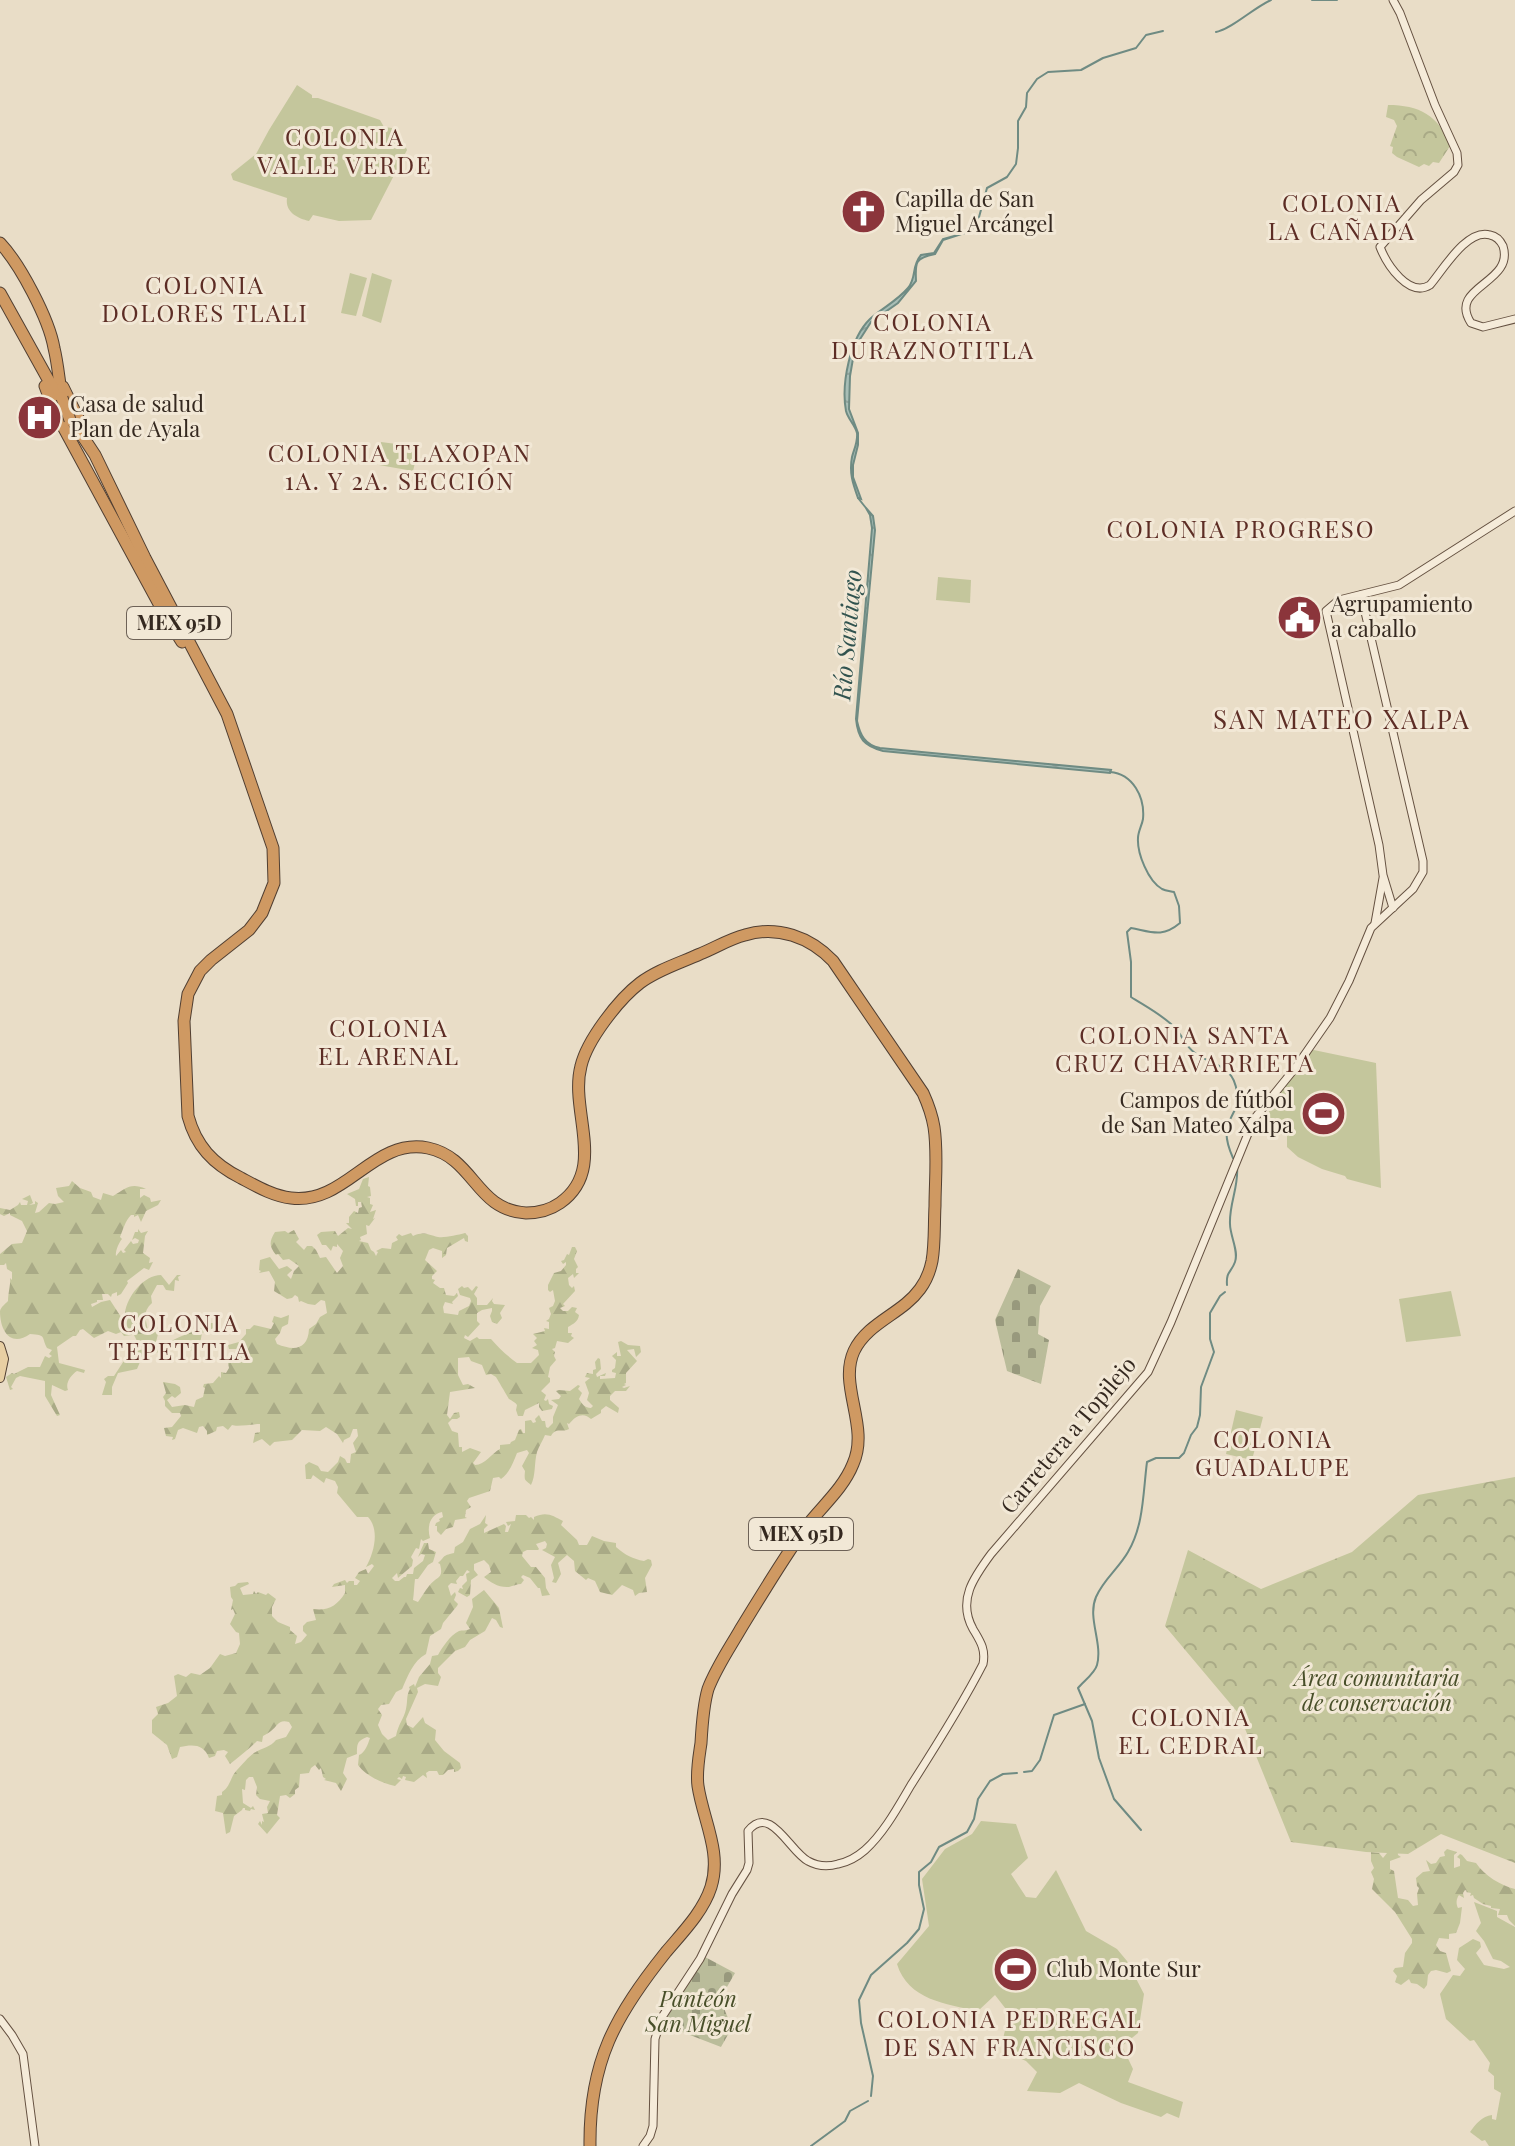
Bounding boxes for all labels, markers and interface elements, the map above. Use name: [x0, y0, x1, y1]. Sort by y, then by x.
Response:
district label: COLONIA VALLE VERDE: [256, 120, 433, 180]
place label: Capilla de San Miguel Arcángel: [895, 183, 1054, 238]
district label: COLONIA LA CAÑADA: [1268, 186, 1416, 246]
church icon: Capilla de San Miguel Arcángel: [840, 188, 888, 236]
district label: COLONIA DOLORES TLALI: [101, 268, 309, 328]
district label: COLONIA DURAZNOTITLA: [831, 305, 1035, 365]
place label: Casa de salud Plan de Ayala: [70, 388, 204, 443]
hospital icon: Casa de salud Plan de Ayala: [15, 393, 63, 441]
district label: COLONIA TLAXOPAN 1A. Y 2A. SECCIÓN: [268, 436, 532, 496]
district label: COLONIA PROGRESO: [1106, 512, 1376, 544]
water label: Río Santiago: [824, 568, 868, 703]
place label: Agrupamiento a caballo: [1330, 588, 1473, 643]
public building icon: Agrupamiento a caballo: [1276, 593, 1324, 641]
road number: MEX 95D: [127, 607, 231, 639]
district label: SAN MATEO XALPA: [1213, 701, 1471, 736]
district label: COLONIA EL ARENAL: [318, 1011, 460, 1071]
district label: COLONIA SANTA CRUZ CHAVARRIETA: [1055, 1018, 1315, 1078]
place label: Campos de fútbol de San Mateo Xalpa: [1101, 1084, 1293, 1139]
sports icon: Campos de fútbol de San Mateo Xalpa: [1300, 1089, 1348, 1137]
district label: COLONIA TEPETITLA: [108, 1306, 252, 1366]
street label: Carretera a Topilejo: [993, 1350, 1142, 1519]
district label: COLONIA GUADALUPE: [1195, 1422, 1351, 1482]
road number: MEX 95D: [749, 1518, 853, 1550]
park label: Área comunitaria de conservación: [1292, 1662, 1460, 1717]
district label: COLONIA EL CEDRAL: [1118, 1700, 1264, 1760]
sports icon: Club Monte Sur: [991, 1945, 1039, 1993]
place label: Club Monte Sur: [1046, 1953, 1201, 1983]
park label: Panteón San Miguel: [644, 1983, 752, 2038]
district label: COLONIA PEDREGAL DE SAN FRANCISCO: [877, 2002, 1143, 2062]

